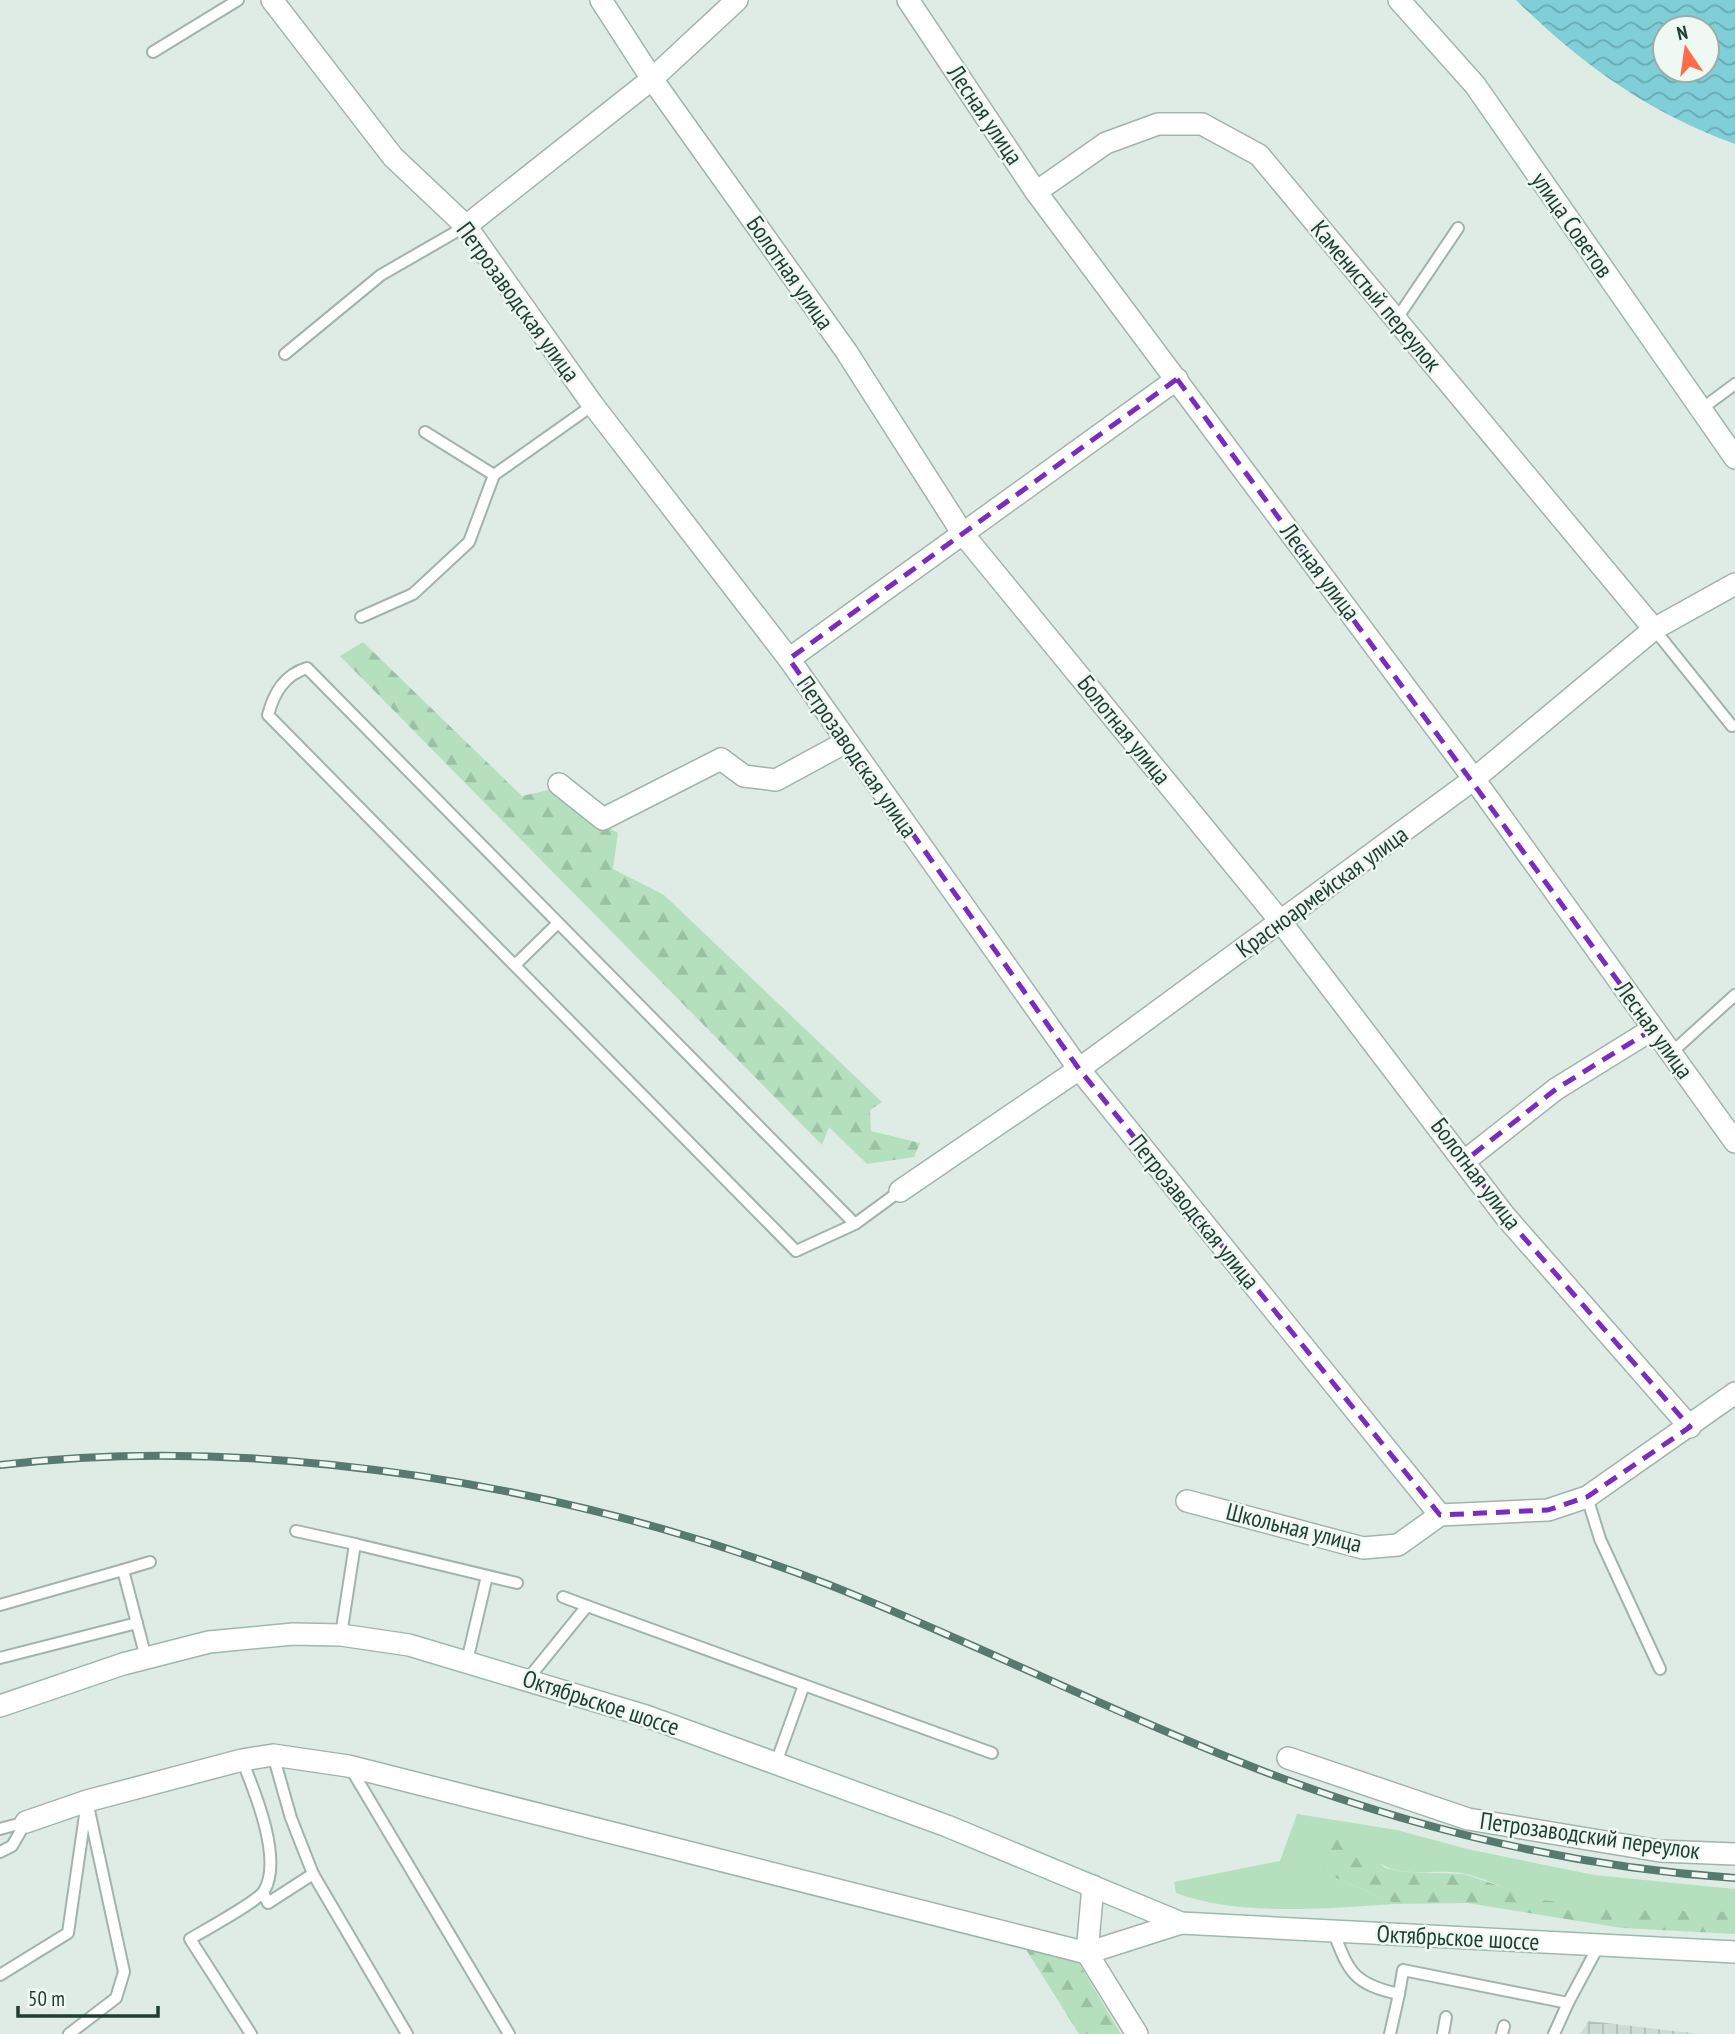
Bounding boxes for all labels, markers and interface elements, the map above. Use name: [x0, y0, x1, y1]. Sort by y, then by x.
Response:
north arrow: [1651, 14, 1721, 84]
text: N: [1674, 20, 1690, 45]
street label: Лесная улица: [940, 58, 1030, 171]
street label: улица Советов: [1525, 166, 1620, 284]
street label: Болотная улица: [740, 210, 841, 336]
street label: Каменистый переулок: [1304, 214, 1449, 378]
street label: Петрозаводская улица: [450, 216, 587, 388]
street label: Лесная улица: [1273, 516, 1367, 626]
street label: Болотная улица: [1071, 669, 1178, 791]
street label: Петрозаводская улица: [790, 670, 925, 844]
street label: Красноармейская улица: [1230, 819, 1414, 964]
street label: Лесная улица: [1608, 974, 1700, 1085]
street label: Болотная улица: [1424, 1112, 1529, 1236]
street label: Петрозаводская улица: [1122, 1128, 1266, 1295]
street label: Школьная улица: [1223, 1496, 1365, 1559]
street label: Октябрьское шоссе: [519, 1663, 683, 1742]
street label: Петрозаводский переулок: [1478, 1805, 1703, 1866]
street label: Октябрьское шоссе: [1376, 1918, 1540, 1957]
scale bar: [18, 1974, 158, 2018]
text: 50 m: [28, 1985, 65, 2012]

